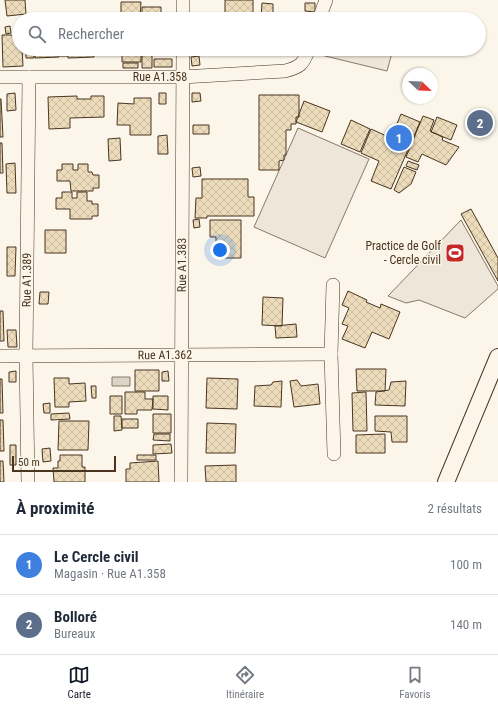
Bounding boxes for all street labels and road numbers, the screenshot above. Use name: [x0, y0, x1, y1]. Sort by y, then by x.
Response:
street label: Rue A1.358: [133, 70, 188, 84]
street label: Rue A1.383: [175, 238, 189, 292]
street label: Rue A1.389: [20, 253, 34, 307]
street label: Rue A1.362: [138, 348, 192, 362]

